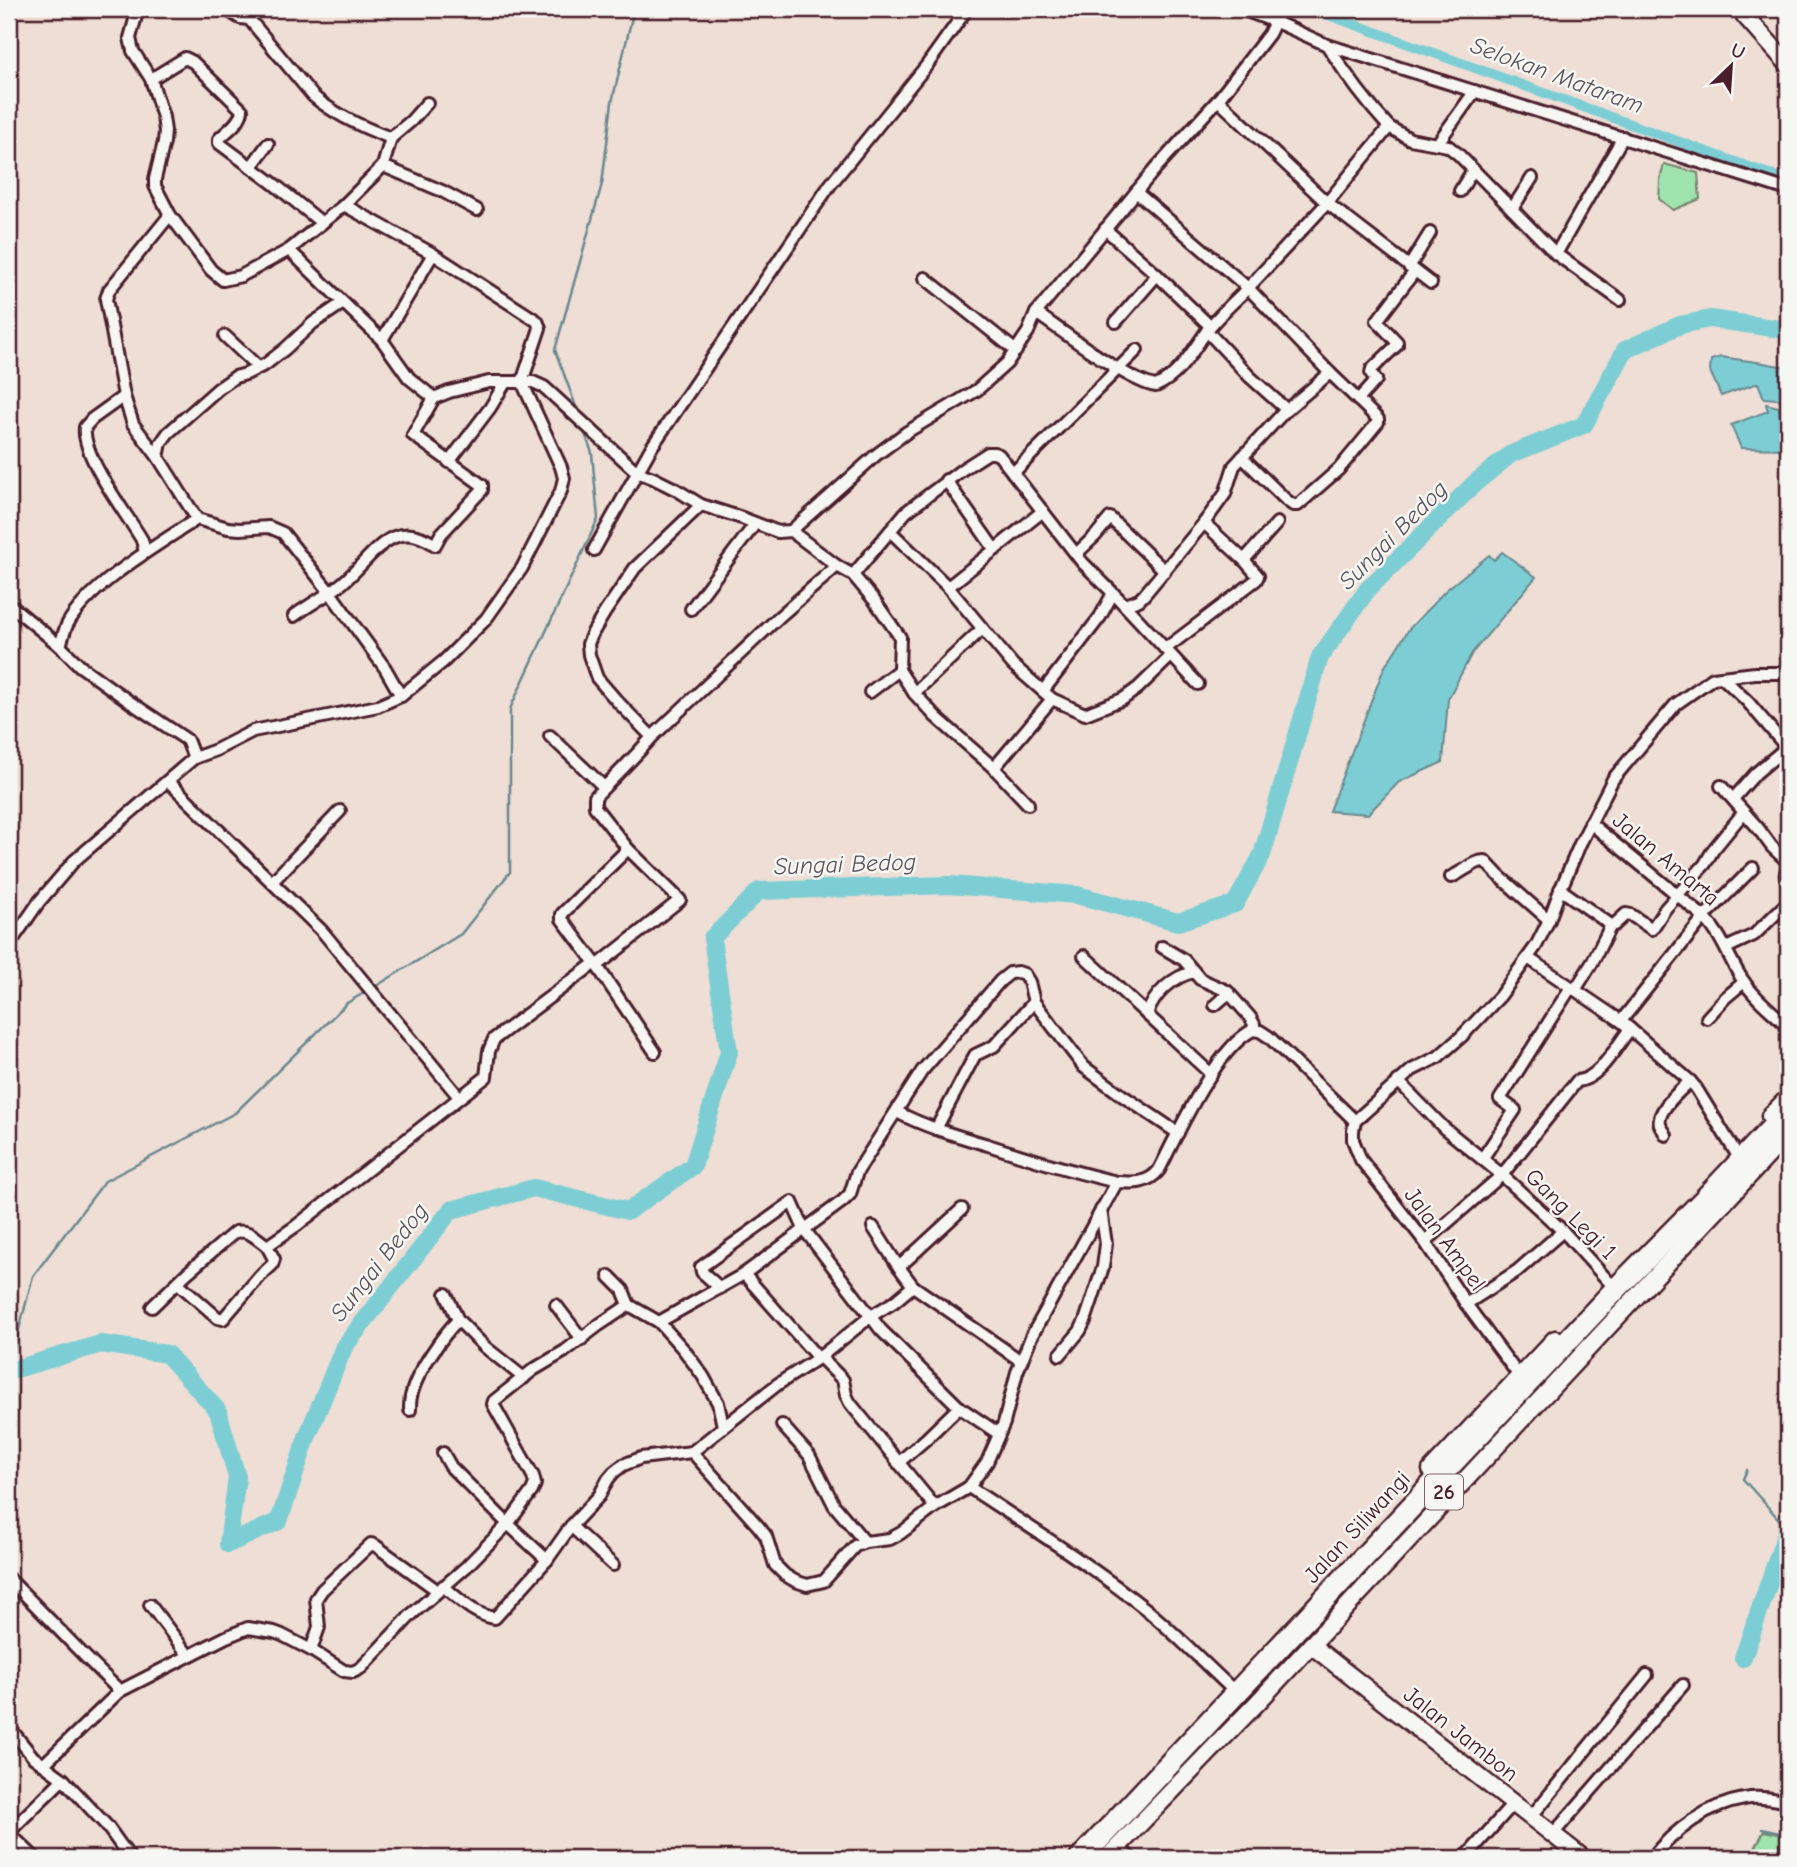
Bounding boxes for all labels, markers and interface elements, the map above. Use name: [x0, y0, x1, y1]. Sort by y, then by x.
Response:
water label: Selokan Mataram: [1467, 31, 1647, 119]
north arrow: [1696, 32, 1766, 102]
text: U: [1727, 39, 1748, 64]
water label: Sungai Bedog: [1333, 475, 1453, 595]
street label: Jalan Amarta: [1607, 807, 1725, 911]
water label: Sungai Bedog: [773, 848, 917, 880]
street label: Gang Legi 1: [1520, 1163, 1622, 1265]
street label: Jalan Ampel: [1399, 1182, 1491, 1296]
water label: Sungai Bedog: [324, 1197, 434, 1327]
street label: Jalan Siliwangi: [1298, 1465, 1416, 1589]
road number: 26: [1425, 1474, 1463, 1510]
street label: Jalan Jambon: [1398, 1681, 1524, 1787]

